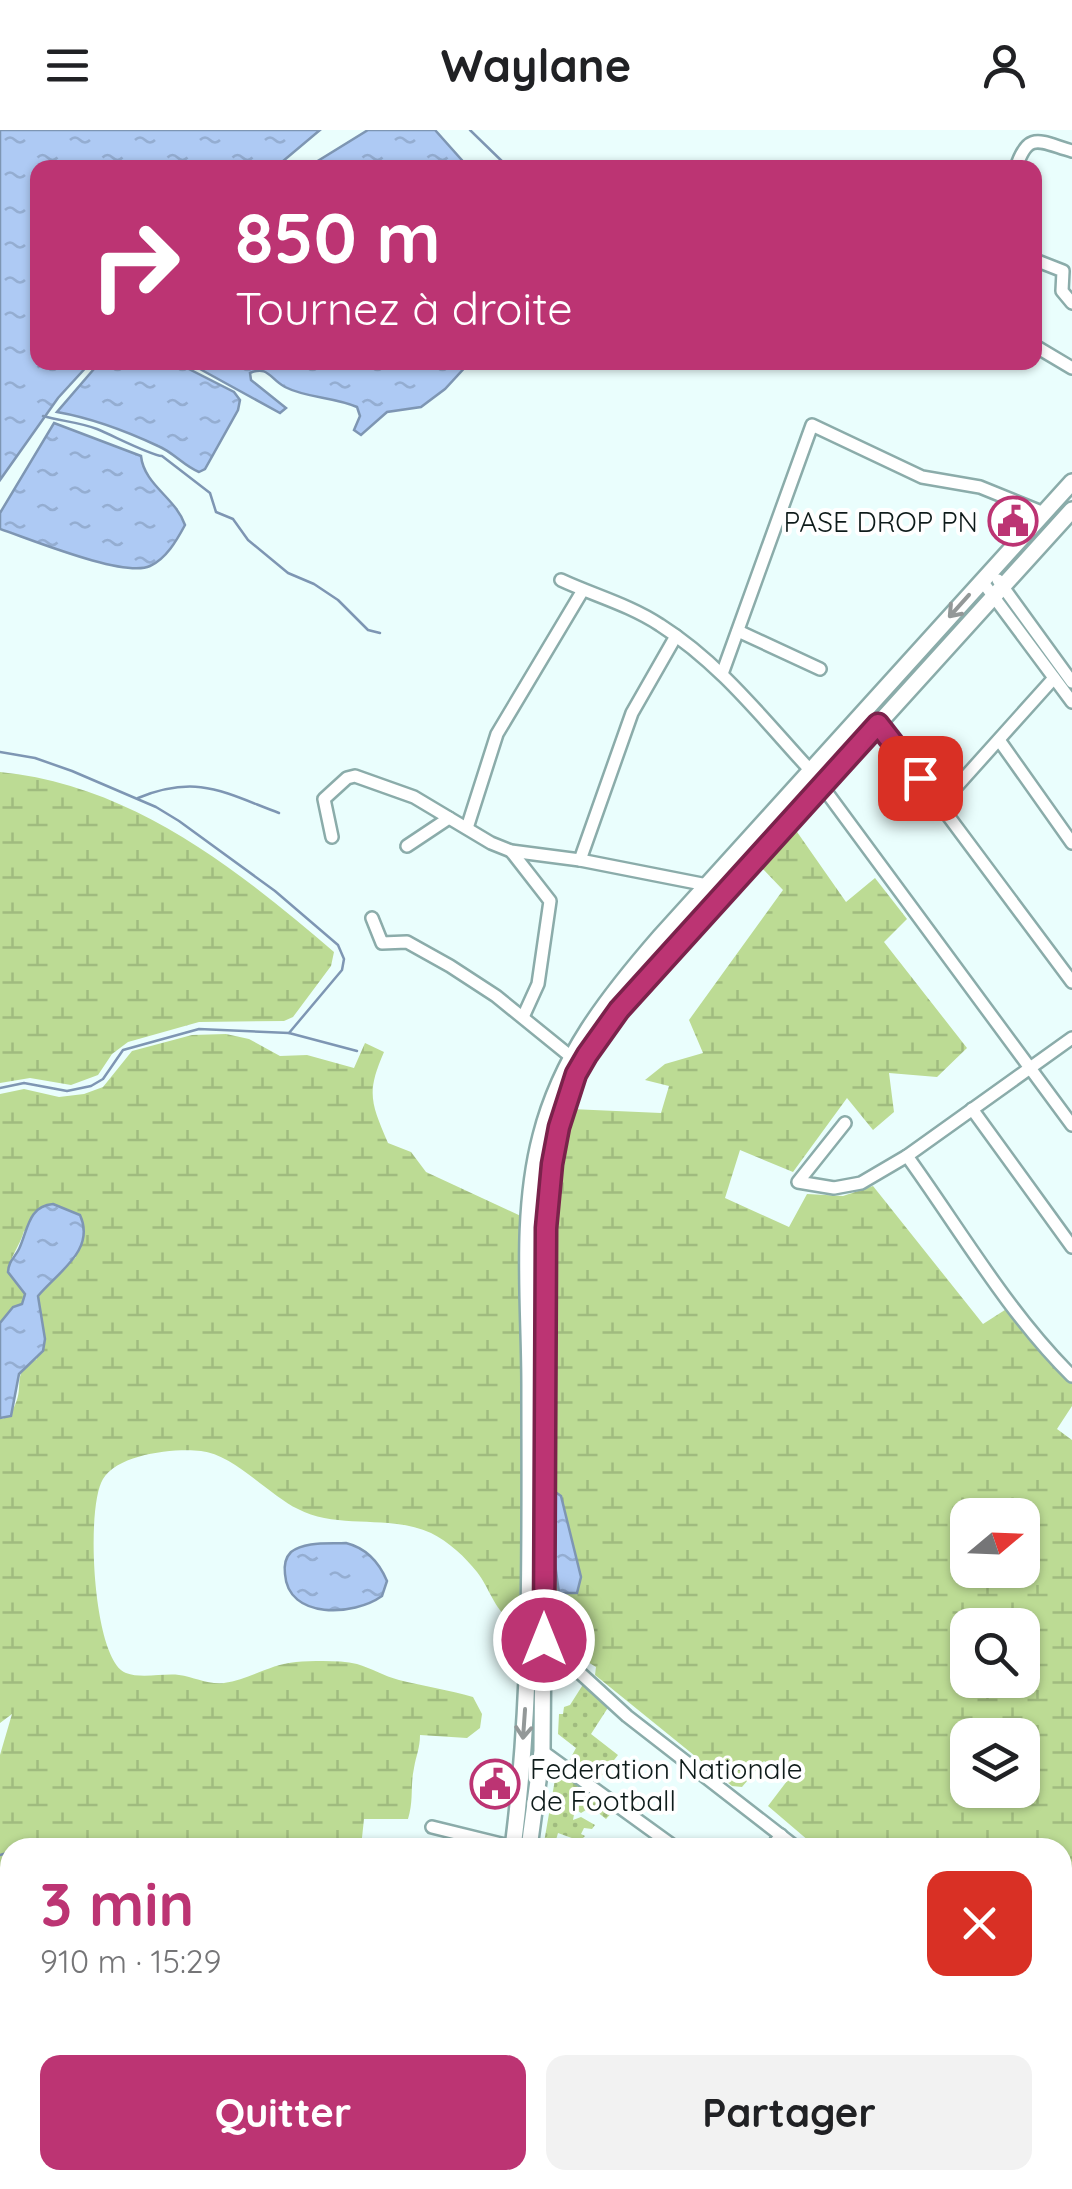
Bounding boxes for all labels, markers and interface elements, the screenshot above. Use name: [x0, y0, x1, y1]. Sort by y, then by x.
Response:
text: Waylane: [441, 37, 631, 93]
icon: menu: [40, 38, 95, 93]
icon: person: [977, 38, 1032, 93]
text: 850 m: [235, 193, 441, 281]
icon: right: [70, 200, 200, 330]
text: Tournez à droite: [235, 280, 573, 336]
public building icon: PASE DROP PN: [987, 495, 1039, 547]
place label: PASE DROP PN: [784, 504, 978, 539]
one-way arrow: [948, 593, 971, 618]
pin: [878, 736, 963, 821]
icon: arrive: [893, 751, 948, 806]
north arrow: [950, 1498, 1040, 1588]
map controls: [950, 1498, 1040, 1808]
position arrow: [492, 1588, 596, 1692]
button: search: [950, 1608, 1040, 1698]
one-way arrow: [514, 1708, 533, 1740]
button: layers: [950, 1718, 1040, 1808]
place label: Federation Nationale de Football: [530, 1751, 803, 1818]
public building icon: Federation Nationale de Football: [469, 1758, 521, 1810]
text: 3 min: [40, 1866, 194, 1941]
button: close: [927, 1871, 1032, 1976]
text: 910 m · 15:29: [40, 1941, 221, 1981]
button: Quitter: [40, 2055, 526, 2170]
button: Partager: [546, 2055, 1032, 2170]

